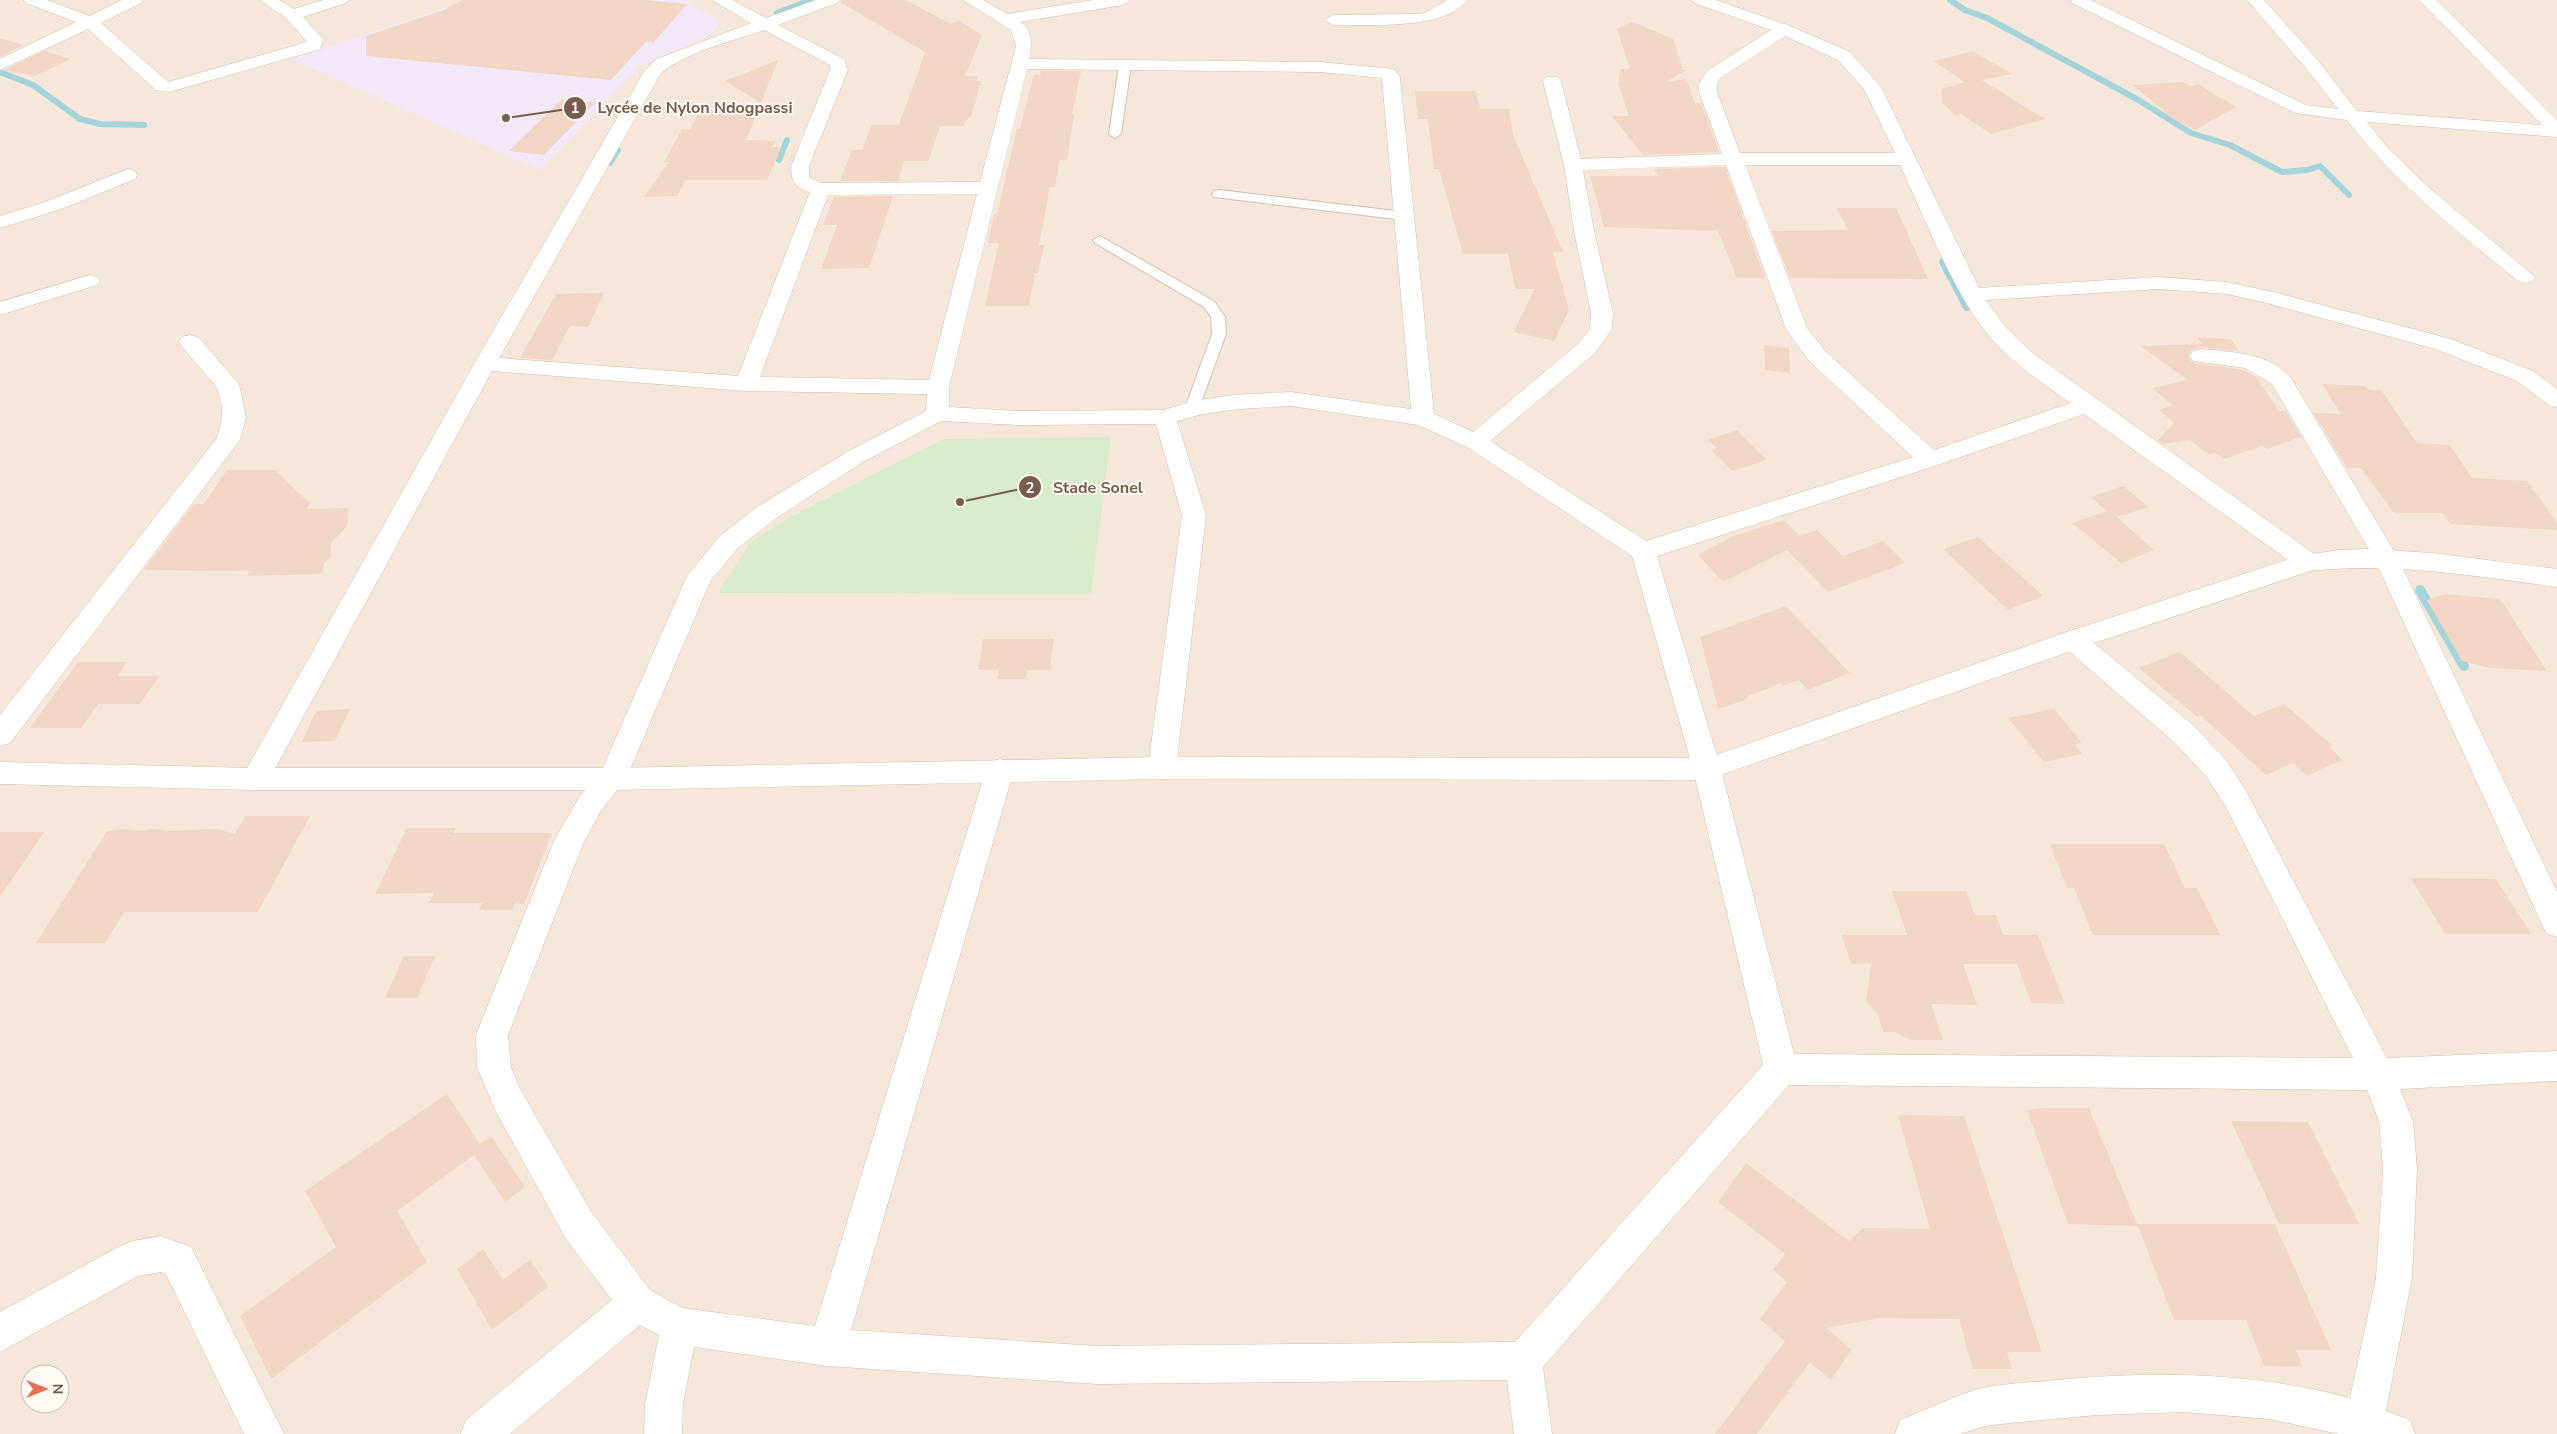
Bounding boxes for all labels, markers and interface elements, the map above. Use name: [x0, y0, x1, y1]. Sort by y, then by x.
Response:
callout: Lycée de Nylon Ndogpassi: [562, 92, 802, 123]
text: Lycée de Nylon Ndogpassi: [598, 97, 792, 119]
text: 1: [570, 98, 580, 118]
callout: Stade Sonel: [1018, 472, 1153, 503]
text: Stade Sonel: [1053, 477, 1143, 499]
text: 2: [1025, 478, 1035, 498]
north arrow: [20, 1364, 70, 1414]
text: N: [48, 1384, 67, 1394]

